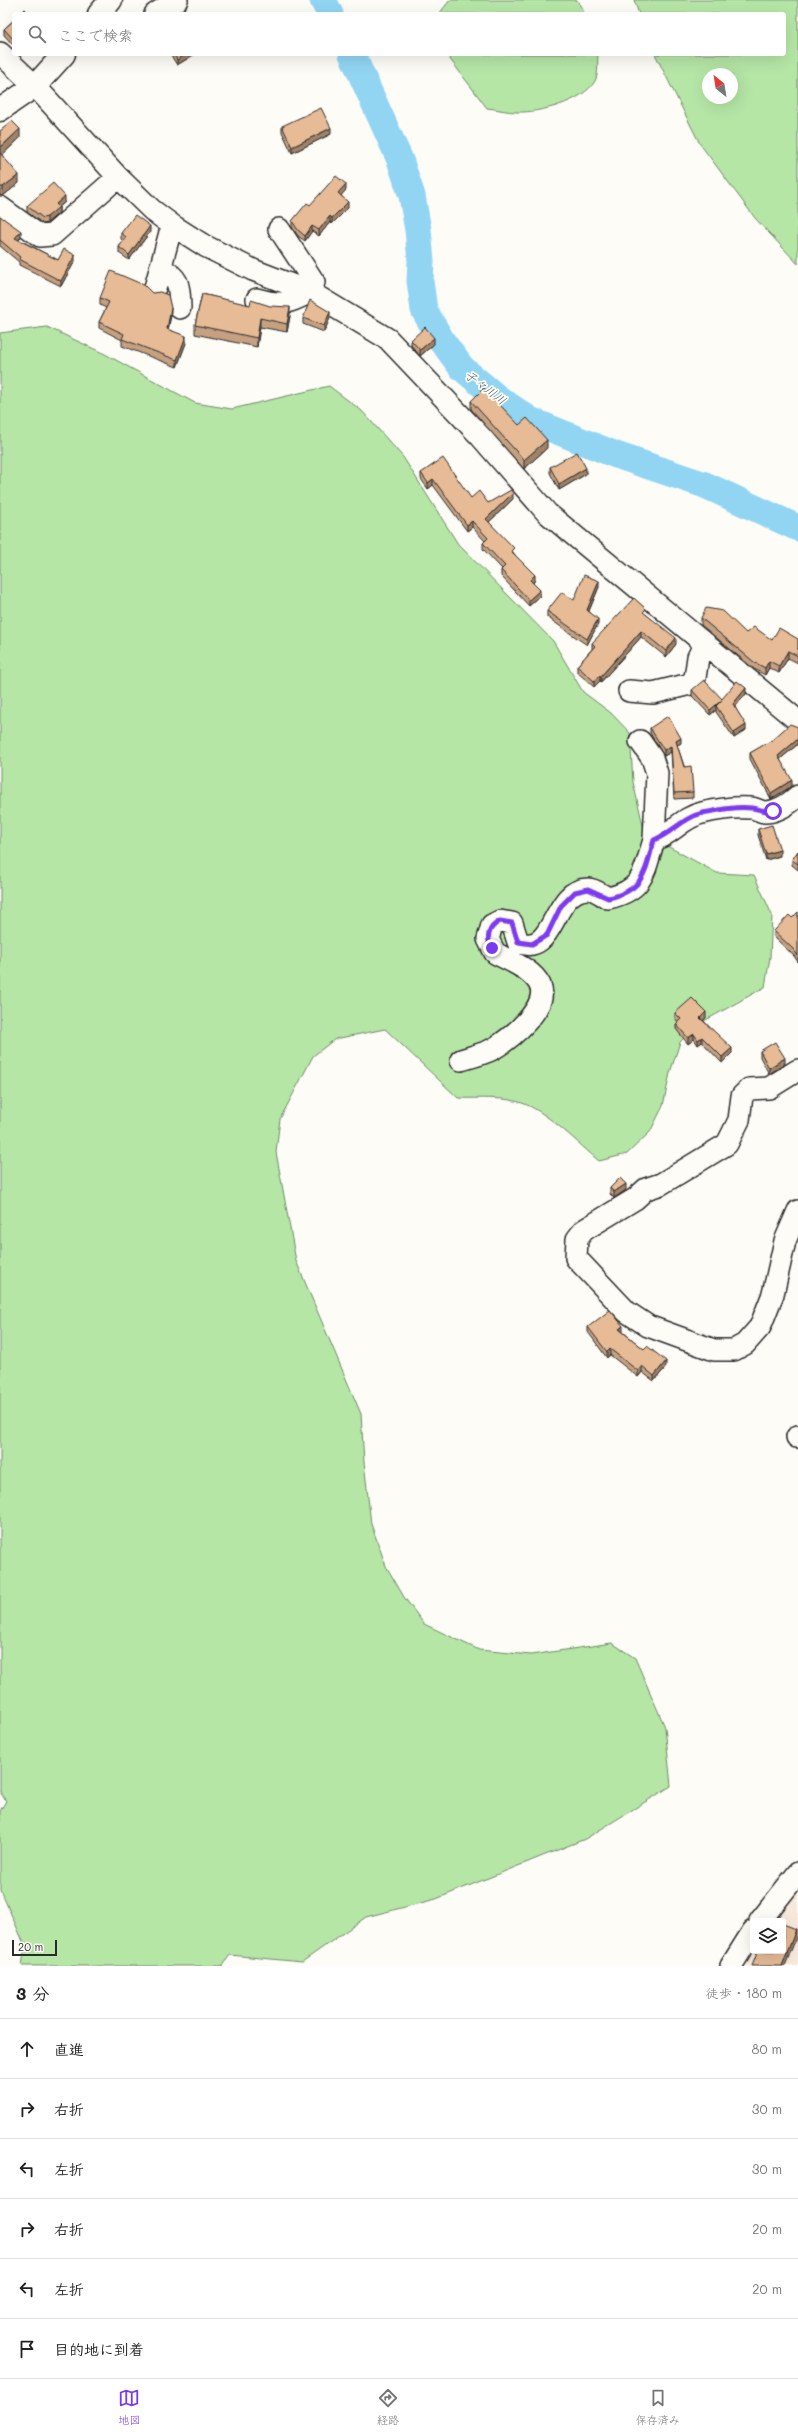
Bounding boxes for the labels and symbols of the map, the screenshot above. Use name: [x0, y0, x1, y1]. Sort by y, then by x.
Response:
north arrow: [702, 68, 738, 104]
water label: 子々川川: [462, 366, 510, 408]
route start: [764, 802, 782, 820]
route end: [483, 939, 501, 957]
scale bar: [12, 1938, 57, 1957]

